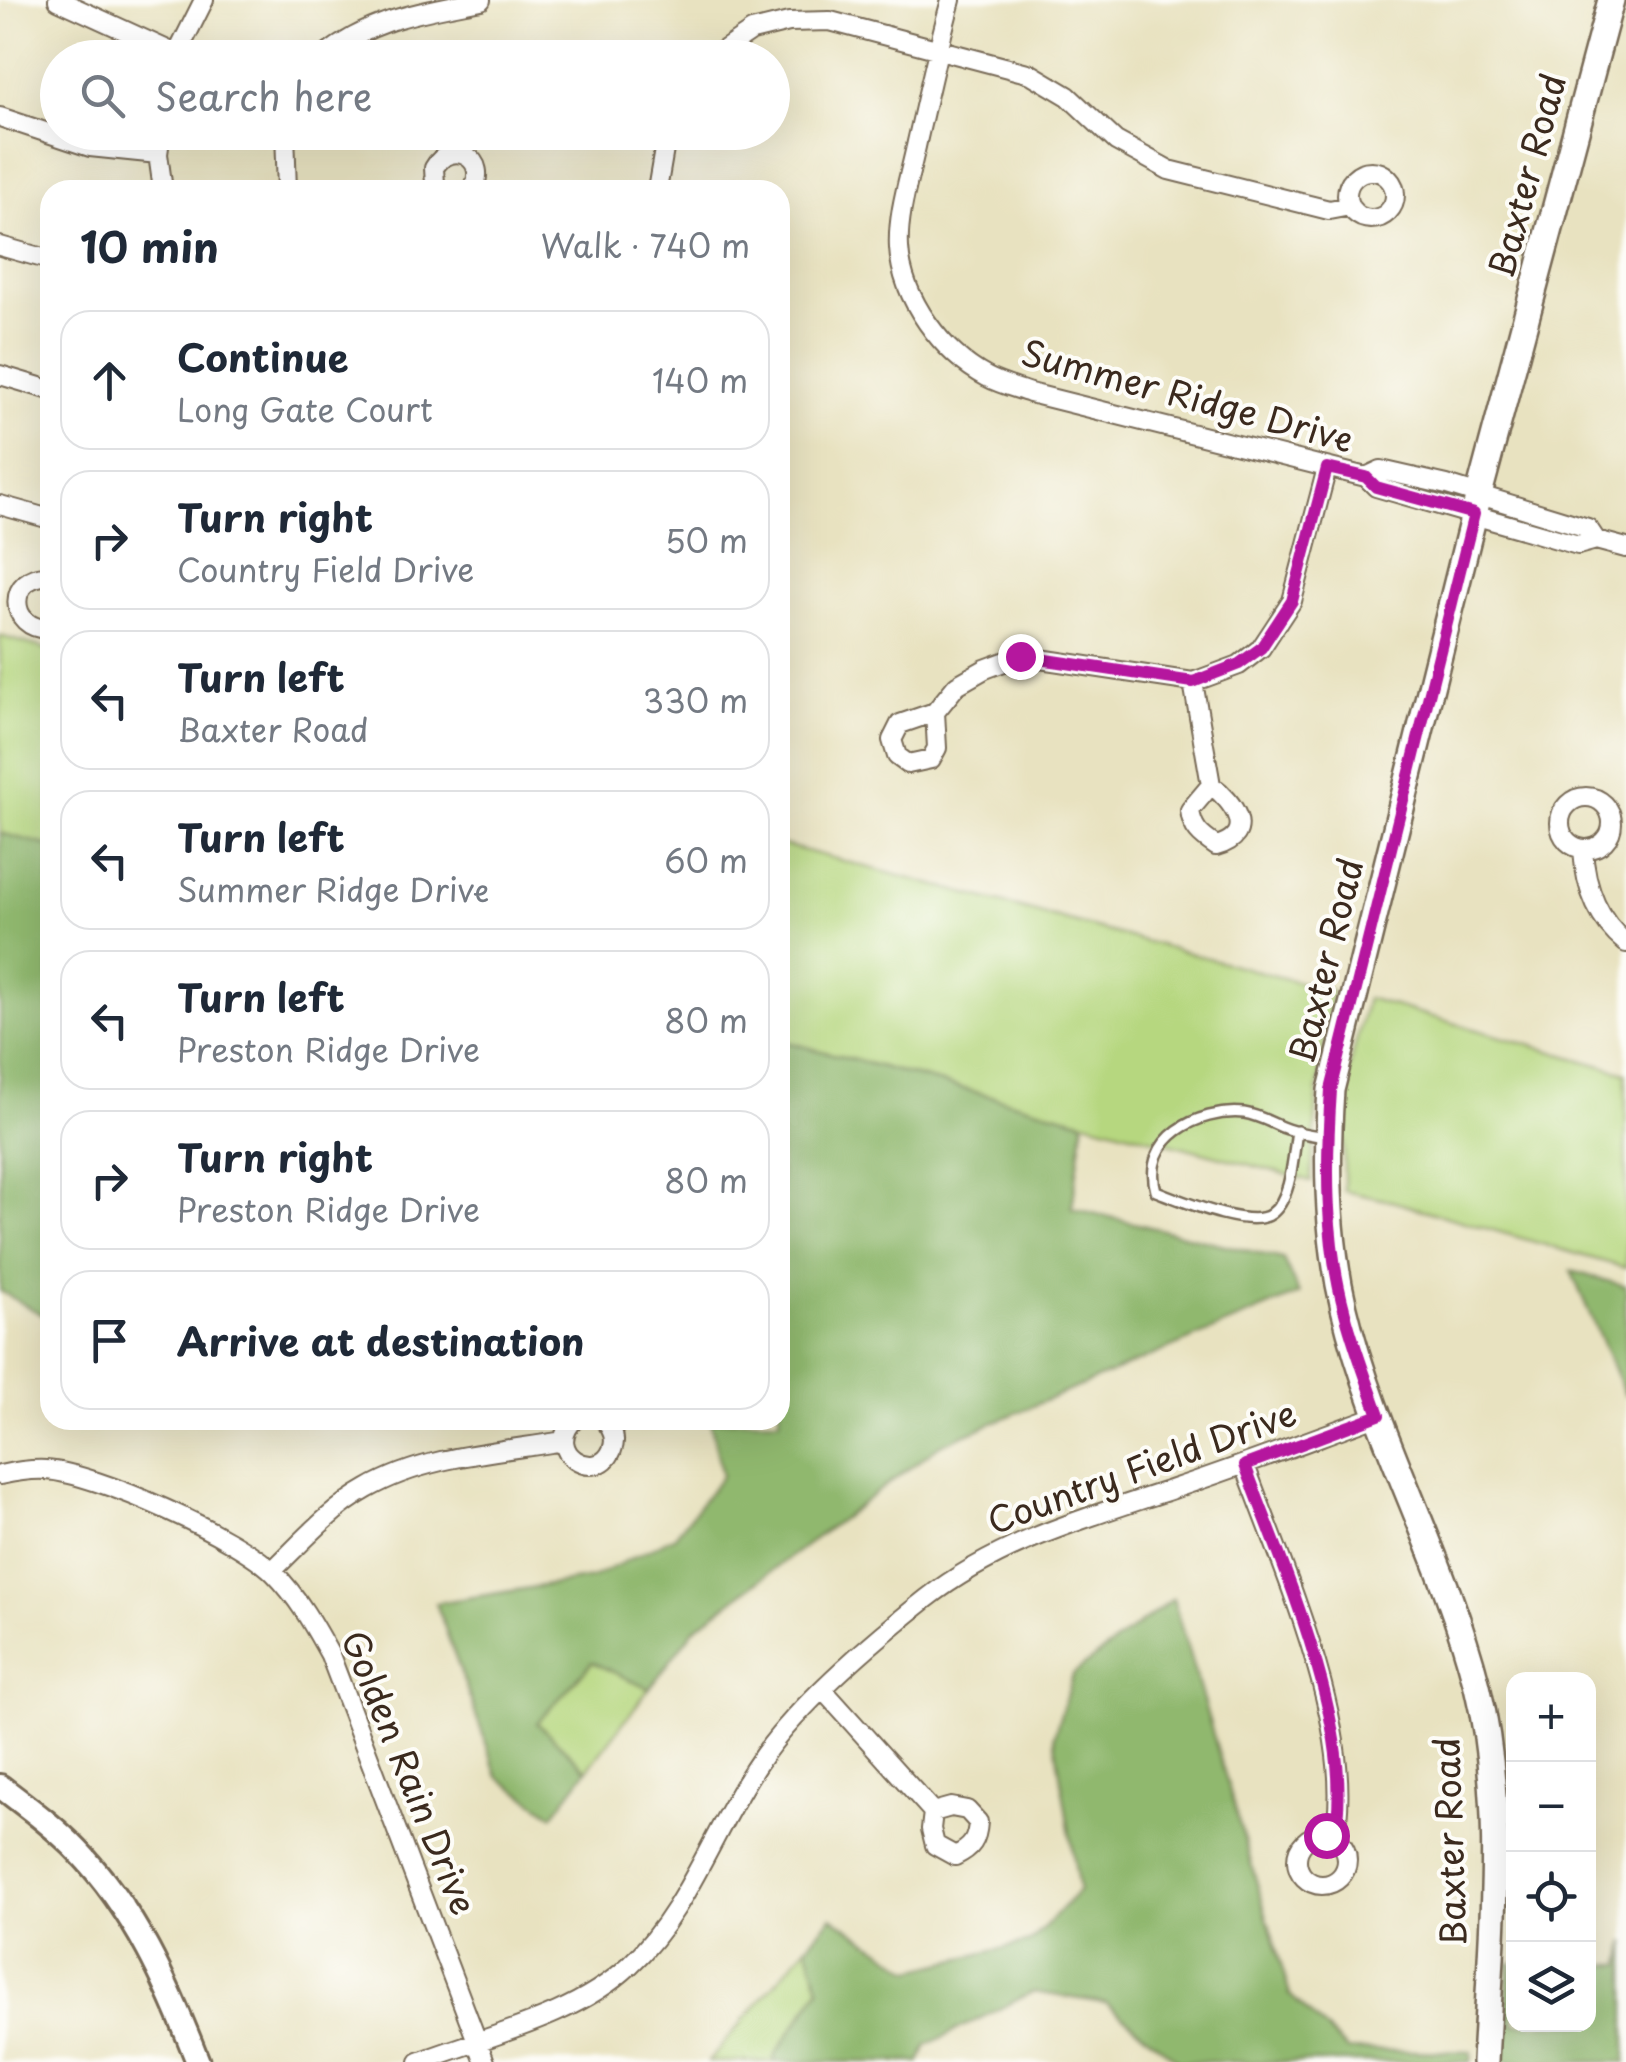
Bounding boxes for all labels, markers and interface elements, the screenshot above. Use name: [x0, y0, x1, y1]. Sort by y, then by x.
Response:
search box: [40, 40, 790, 150]
text: Search here: [155, 67, 372, 124]
street label: Baxter Road: [1473, 67, 1578, 283]
icon: search: [75, 68, 130, 123]
text: 10 min: [80, 214, 219, 277]
text: Walk · 740 m: [541, 221, 750, 269]
street label: Summer Ridge Drive: [1016, 325, 1360, 464]
text: Continue: [177, 328, 348, 385]
icon: ahead: [82, 353, 137, 408]
text: 140 m: [652, 356, 748, 404]
text: Long Gate Court: [177, 385, 433, 433]
text: Turn right: [177, 488, 373, 545]
icon: right: [82, 513, 137, 568]
text: 50 m: [665, 516, 748, 564]
text: Country Field Drive: [177, 545, 474, 593]
route end: [998, 634, 1044, 680]
text: Turn left: [177, 648, 345, 705]
icon: left: [82, 673, 137, 728]
text: 330 m: [643, 676, 748, 724]
text: Baxter Road: [177, 705, 369, 753]
text: Turn left: [177, 808, 345, 865]
icon: left: [82, 833, 137, 888]
text: 60 m: [664, 836, 748, 884]
street label: Baxter Road: [1274, 852, 1376, 1068]
text: Summer Ridge Drive: [177, 865, 490, 913]
text: Turn left: [177, 968, 345, 1025]
icon: left: [82, 993, 137, 1048]
text: 80 m: [664, 996, 748, 1044]
text: Preston Ridge Drive: [177, 1025, 480, 1073]
text: Turn right: [177, 1128, 373, 1185]
icon: right: [82, 1153, 137, 1208]
text: 80 m: [664, 1156, 748, 1204]
text: Preston Ridge Drive: [177, 1185, 480, 1233]
text: Arrive at destination: [177, 1312, 585, 1369]
icon: arrive: [82, 1313, 137, 1368]
street label: Country Field Drive: [979, 1385, 1303, 1546]
street label: Golden Rain Drive: [329, 1622, 492, 1922]
map controls: [1506, 1672, 1596, 2032]
button: +: [1506, 1672, 1596, 1762]
street label: Baxter Road: [1418, 1736, 1479, 1948]
button: −: [1506, 1762, 1596, 1852]
route start: [1304, 1813, 1350, 1859]
button: locate: [1506, 1852, 1596, 1942]
button: layers: [1506, 1942, 1596, 2032]

